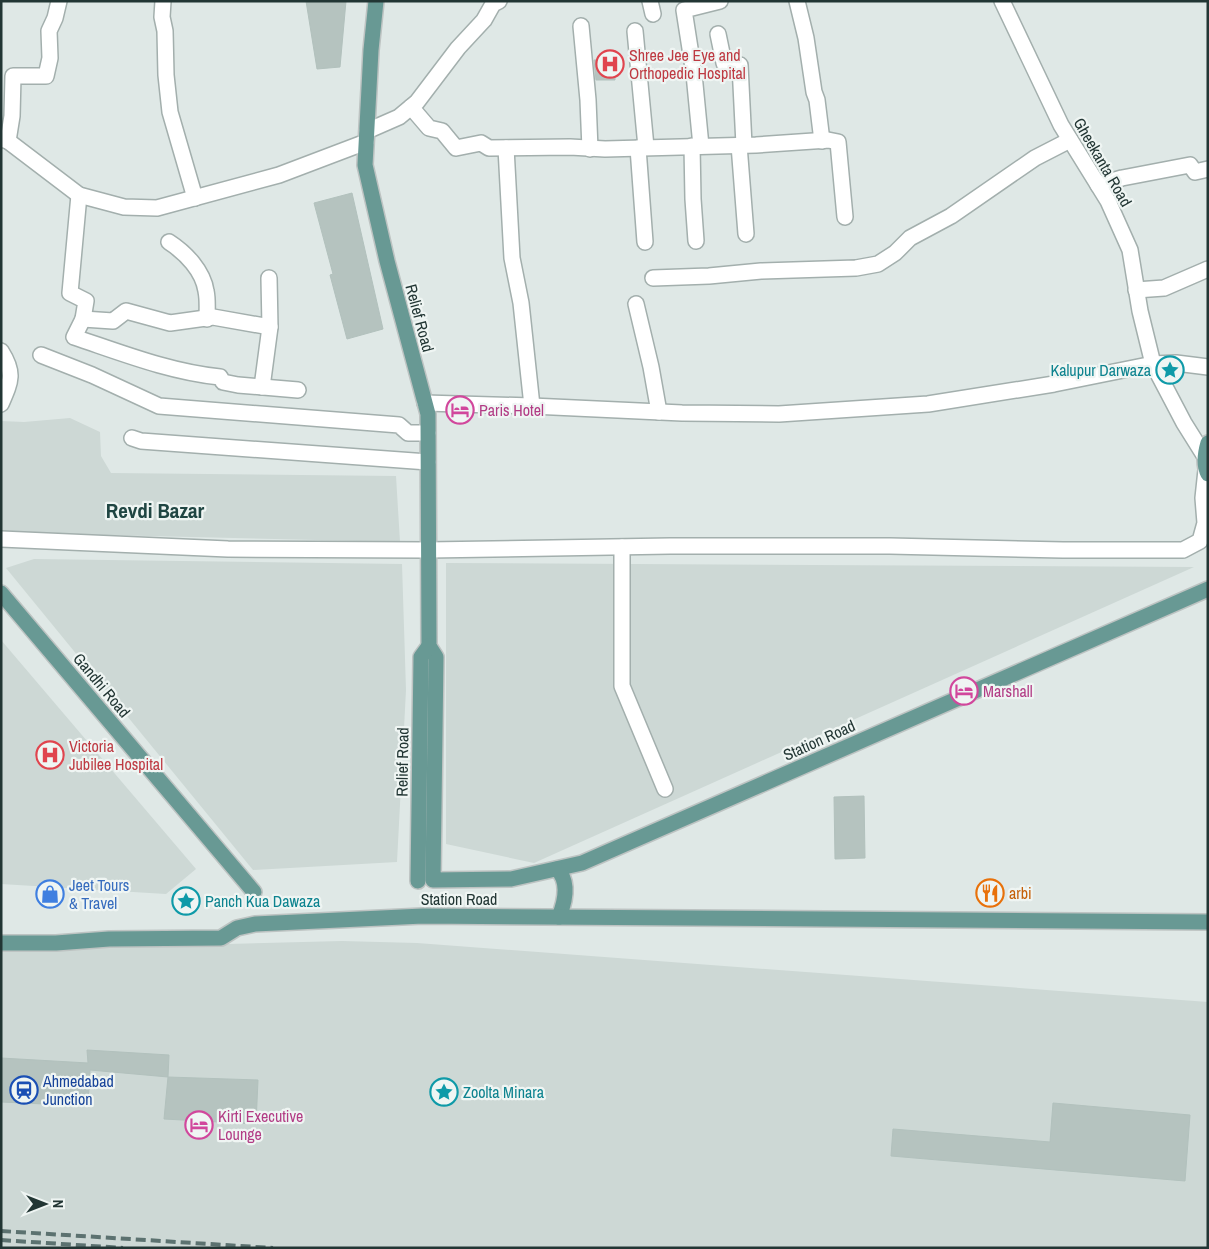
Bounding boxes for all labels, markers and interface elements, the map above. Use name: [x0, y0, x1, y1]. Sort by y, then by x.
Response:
place label: Shree Jee Eye and Orthopedic Hospital: [629, 44, 746, 84]
hospital icon: Shree Jee Eye and Orthopedic Hospital: [595, 49, 625, 79]
street label: Gheekanta Road: [1069, 114, 1137, 210]
street label: Relief Road: [400, 282, 440, 354]
place icon: Kalupur Darwaza: [1155, 355, 1185, 385]
place label: Kalupur Darwaza: [1050, 359, 1152, 381]
hotel icon: Paris Hotel: [445, 395, 475, 425]
place label: Paris Hotel: [479, 399, 544, 421]
district label: Revdi Bazar: [106, 496, 205, 525]
street label: Gandhi Road: [68, 648, 136, 722]
hotel icon: Marshall: [949, 676, 979, 706]
place label: Marshall: [983, 680, 1033, 702]
street label: Station Road: [780, 714, 858, 766]
street label: Relief Road: [390, 727, 414, 797]
place label: Victoria Jubilee Hospital: [69, 735, 163, 775]
hospital icon: Victoria Jubilee Hospital: [35, 740, 65, 770]
place label: Jeet Tours & Travel: [69, 874, 129, 914]
restaurant icon: arbi: [975, 878, 1005, 908]
shop icon: Jeet Tours & Travel: [35, 879, 65, 909]
place label: arbi: [1009, 882, 1032, 904]
place icon: Panch Kua Dawaza: [171, 886, 201, 916]
street label: Station Road: [421, 888, 497, 910]
place label: Panch Kua Dawaza: [205, 890, 321, 912]
place label: Ahmedabad Junction: [42, 1070, 114, 1110]
station icon: Ahmedabad Junction: [9, 1075, 39, 1105]
place icon: Zoolta Minara: [429, 1077, 459, 1107]
place label: Zoolta Minara: [463, 1081, 545, 1103]
place label: Kirti Executive Lounge: [218, 1105, 303, 1145]
hotel icon: Kirti Executive Lounge: [184, 1110, 214, 1140]
north arrow: [20, 1179, 70, 1229]
text: N: [49, 1200, 67, 1208]

